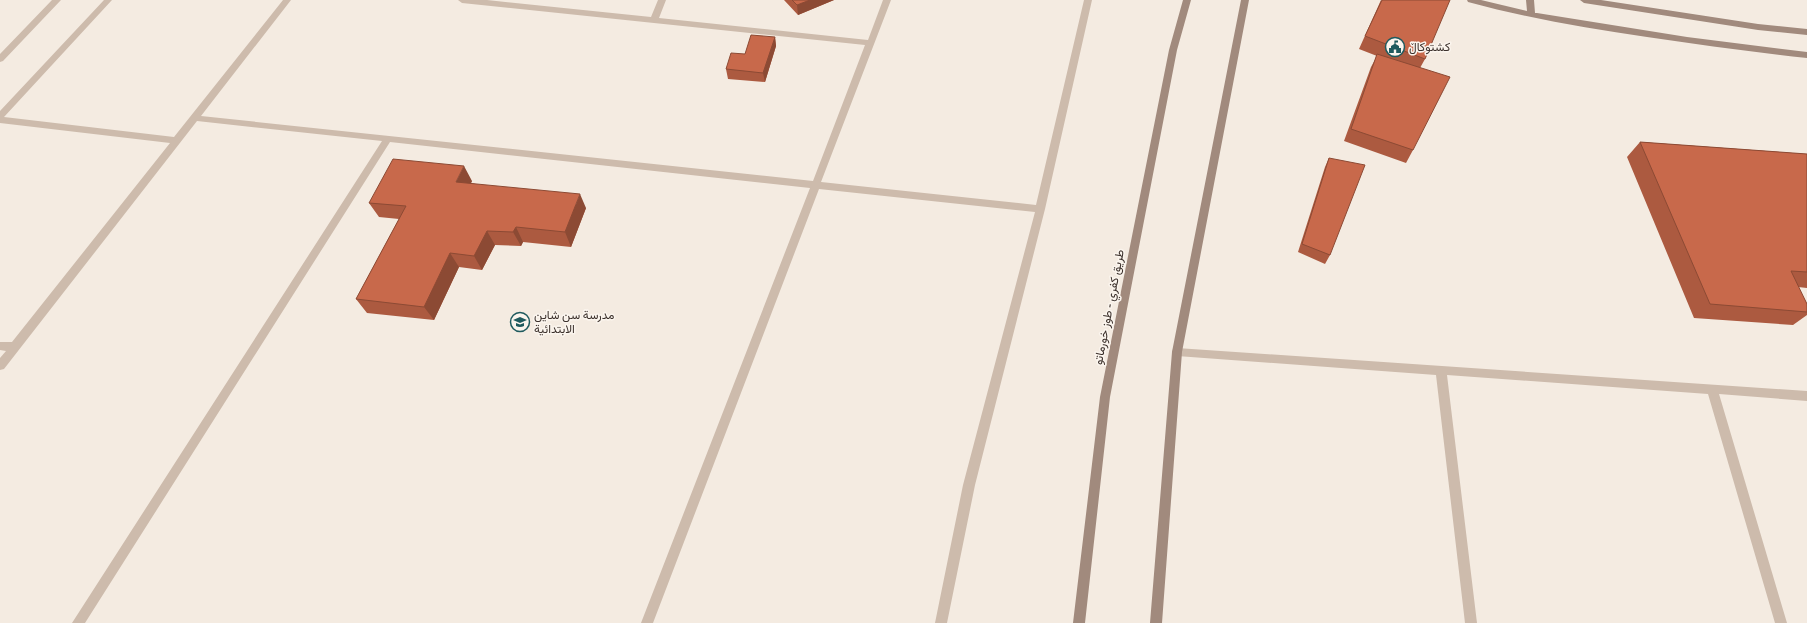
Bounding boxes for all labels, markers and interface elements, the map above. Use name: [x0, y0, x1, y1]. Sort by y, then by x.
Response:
public building icon: کشتوکاڵ: [1384, 36, 1406, 58]
place label: کشتوکاڵ: [1409, 40, 1450, 55]
street label: طريق كفري - طوز خورماتو: [1091, 248, 1130, 366]
place label: مدرسة سن شاين الابتدائية: [534, 308, 614, 337]
school or university icon: مدرسة سن شاين الابتدائية: [509, 311, 531, 333]

